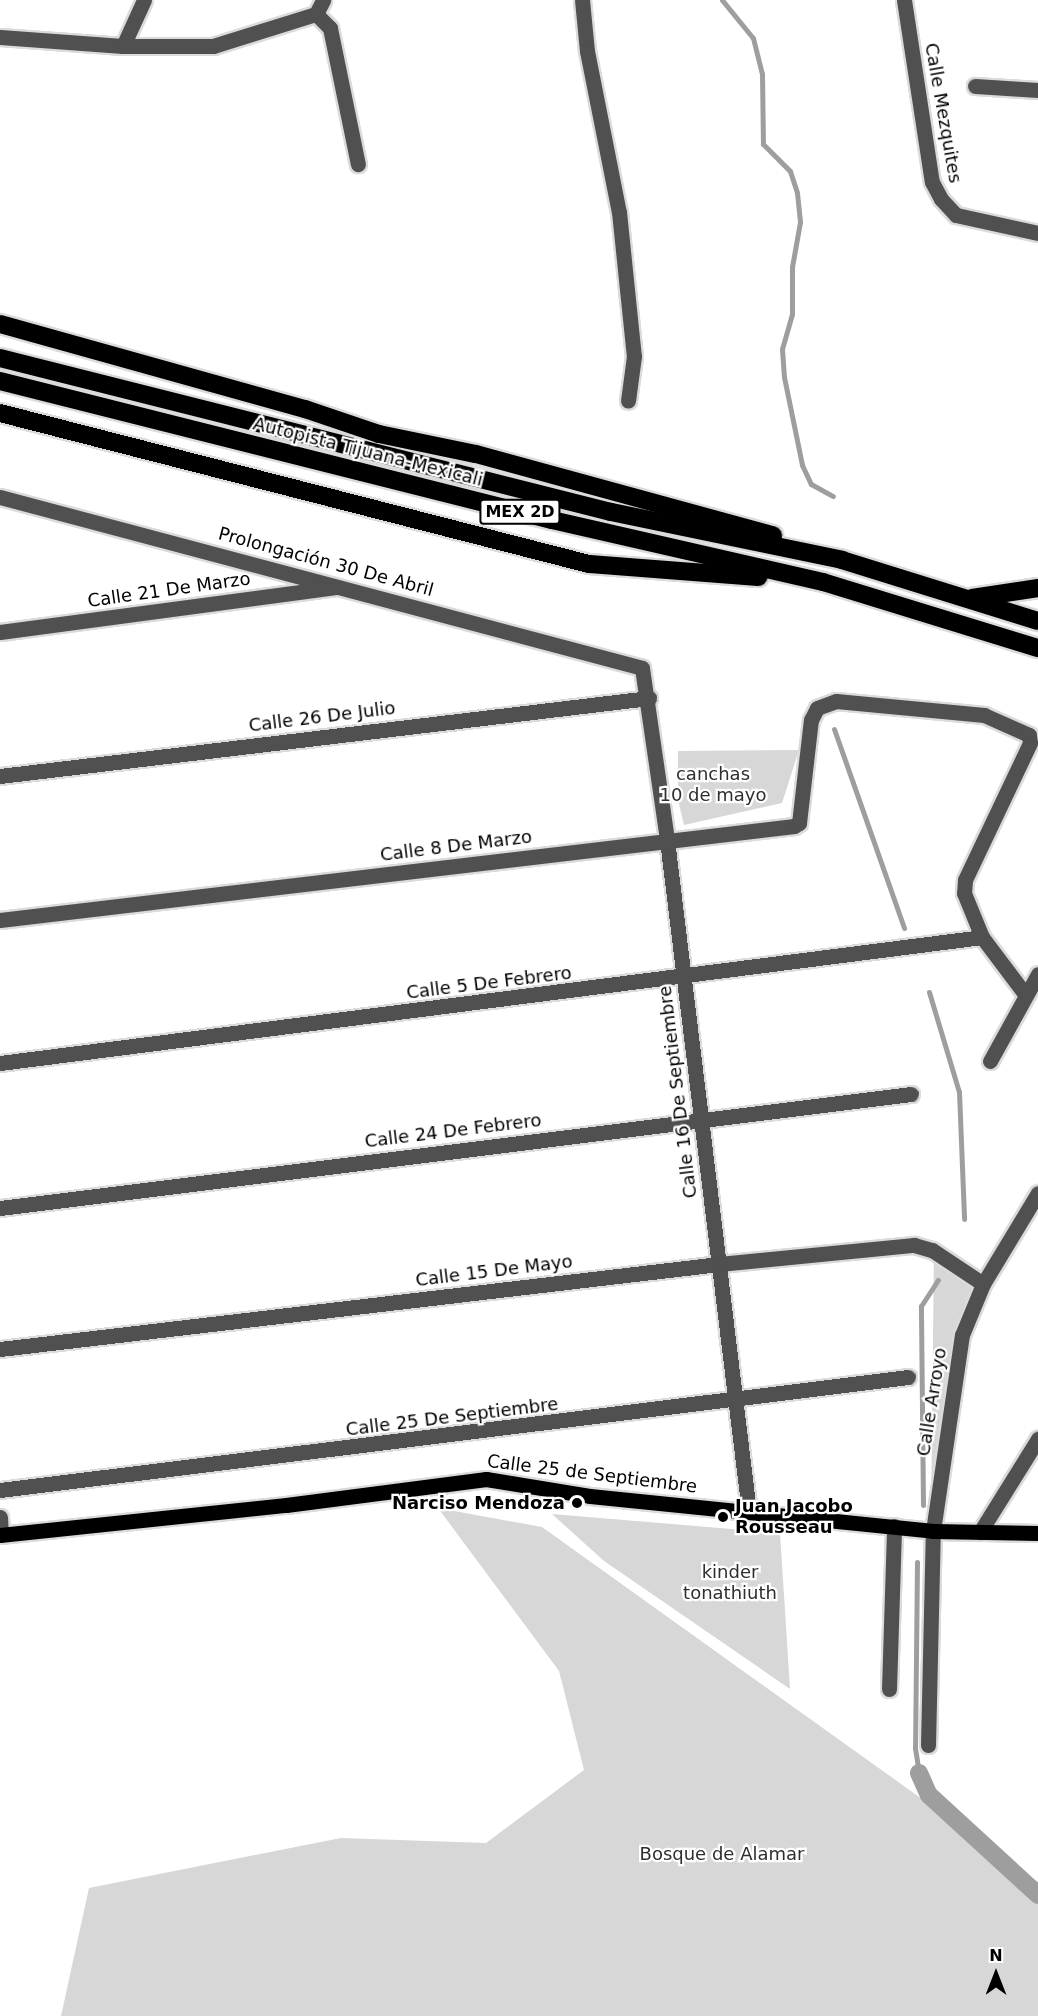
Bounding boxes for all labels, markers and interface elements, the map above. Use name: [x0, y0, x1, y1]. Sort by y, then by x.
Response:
street label: Calle Mezquites: [920, 41, 966, 185]
street label: Autopista Tijuana-Mexicali: [251, 413, 485, 491]
road number: MEX 2D: [478, 499, 562, 525]
street label: Prolongación 30 De Abril: [216, 523, 436, 601]
street label: Calle 21 De Marzo: [86, 568, 252, 612]
street label: Calle 26 De Julio: [248, 697, 396, 737]
park label: canchas 10 de mayo: [659, 764, 767, 806]
street label: Calle 8 De Marzo: [379, 826, 533, 866]
street label: Calle 5 De Febrero: [405, 962, 573, 1004]
street label: Calle 16 De Septiembre: [654, 985, 702, 1199]
street label: Calle 24 De Febrero: [364, 1109, 542, 1153]
street label: Calle 15 De Mayo: [414, 1251, 574, 1291]
street label: Calle Arroyo: [913, 1346, 951, 1458]
street label: Calle 25 De Septiembre: [345, 1393, 559, 1441]
street label: Calle 25 de Septiembre: [486, 1450, 698, 1498]
place label: Narciso Mendoza: [392, 1492, 565, 1514]
marker: Narciso Mendoza: [570, 1496, 584, 1510]
place label: Juan Jacobo Rousseau: [735, 1496, 853, 1538]
marker: Juan Jacobo Rousseau: [716, 1510, 730, 1524]
park label: kinder tonathiuth: [683, 1562, 777, 1604]
park label: Bosque de Alamar: [640, 1843, 804, 1865]
north arrow: [966, 1944, 1026, 2004]
text: N: [989, 1946, 1003, 1965]

